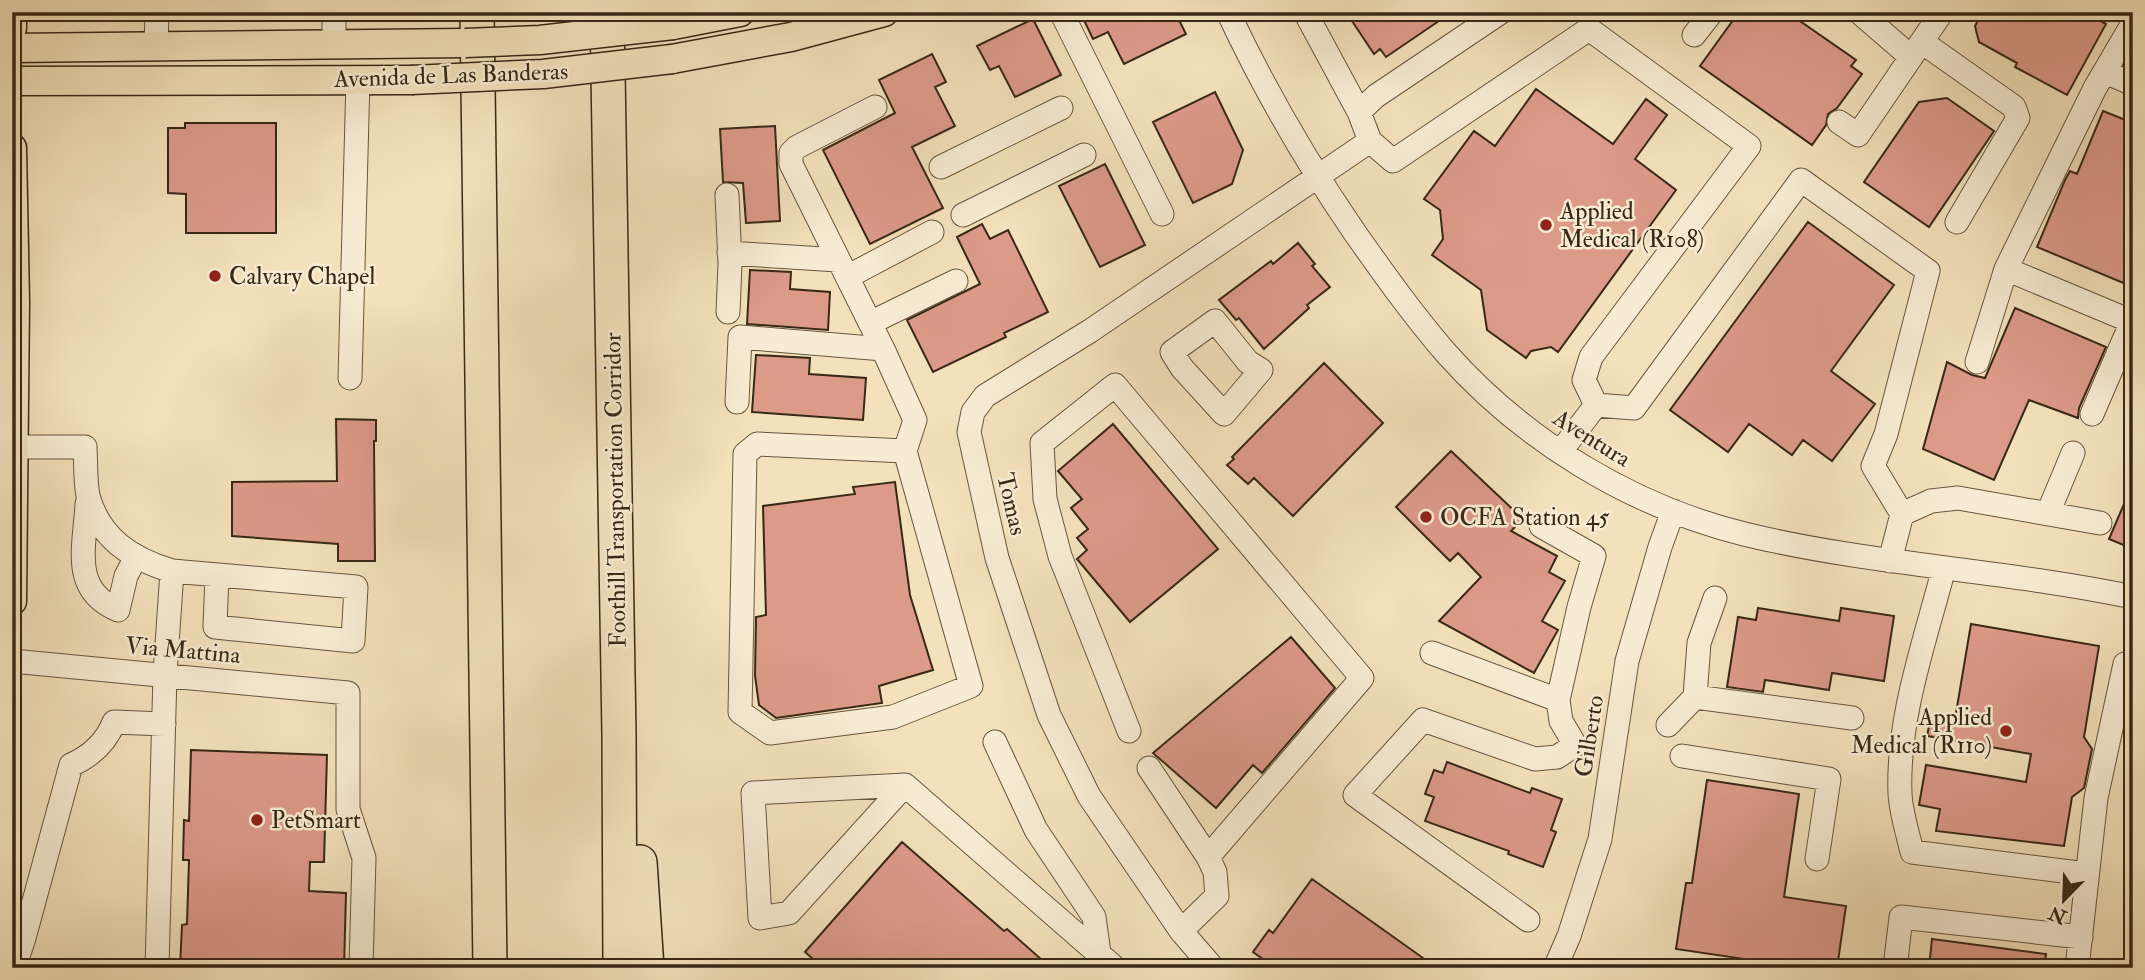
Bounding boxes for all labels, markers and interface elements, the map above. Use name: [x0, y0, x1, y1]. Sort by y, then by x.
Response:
street label: Avenida de Las Banderas: [332, 56, 569, 95]
place label: Applied Medical (R108): [1559, 196, 1704, 255]
marker: Applied Medical (R108): [1538, 217, 1554, 233]
place label: Calvary Chapel: [229, 261, 375, 292]
marker: Calvary Chapel: [207, 268, 223, 284]
street label: Foothill Transportation Corridor: [597, 332, 634, 648]
street label: Aventura: [1546, 402, 1637, 475]
street label: Tomas: [989, 470, 1034, 538]
place label: OCFA Station 45: [1440, 502, 1610, 533]
marker: OCFA Station 45: [1418, 509, 1434, 525]
street label: Via Mattina: [124, 630, 243, 671]
street label: Gilberto: [1568, 693, 1611, 779]
place label: Applied Medical (R110): [1851, 702, 1992, 761]
marker: Applied Medical (R110): [1998, 723, 2014, 739]
place label: PetSmart: [271, 805, 361, 836]
marker: PetSmart: [249, 812, 265, 828]
north arrow: [2030, 864, 2100, 934]
text: N: [2044, 900, 2071, 929]

